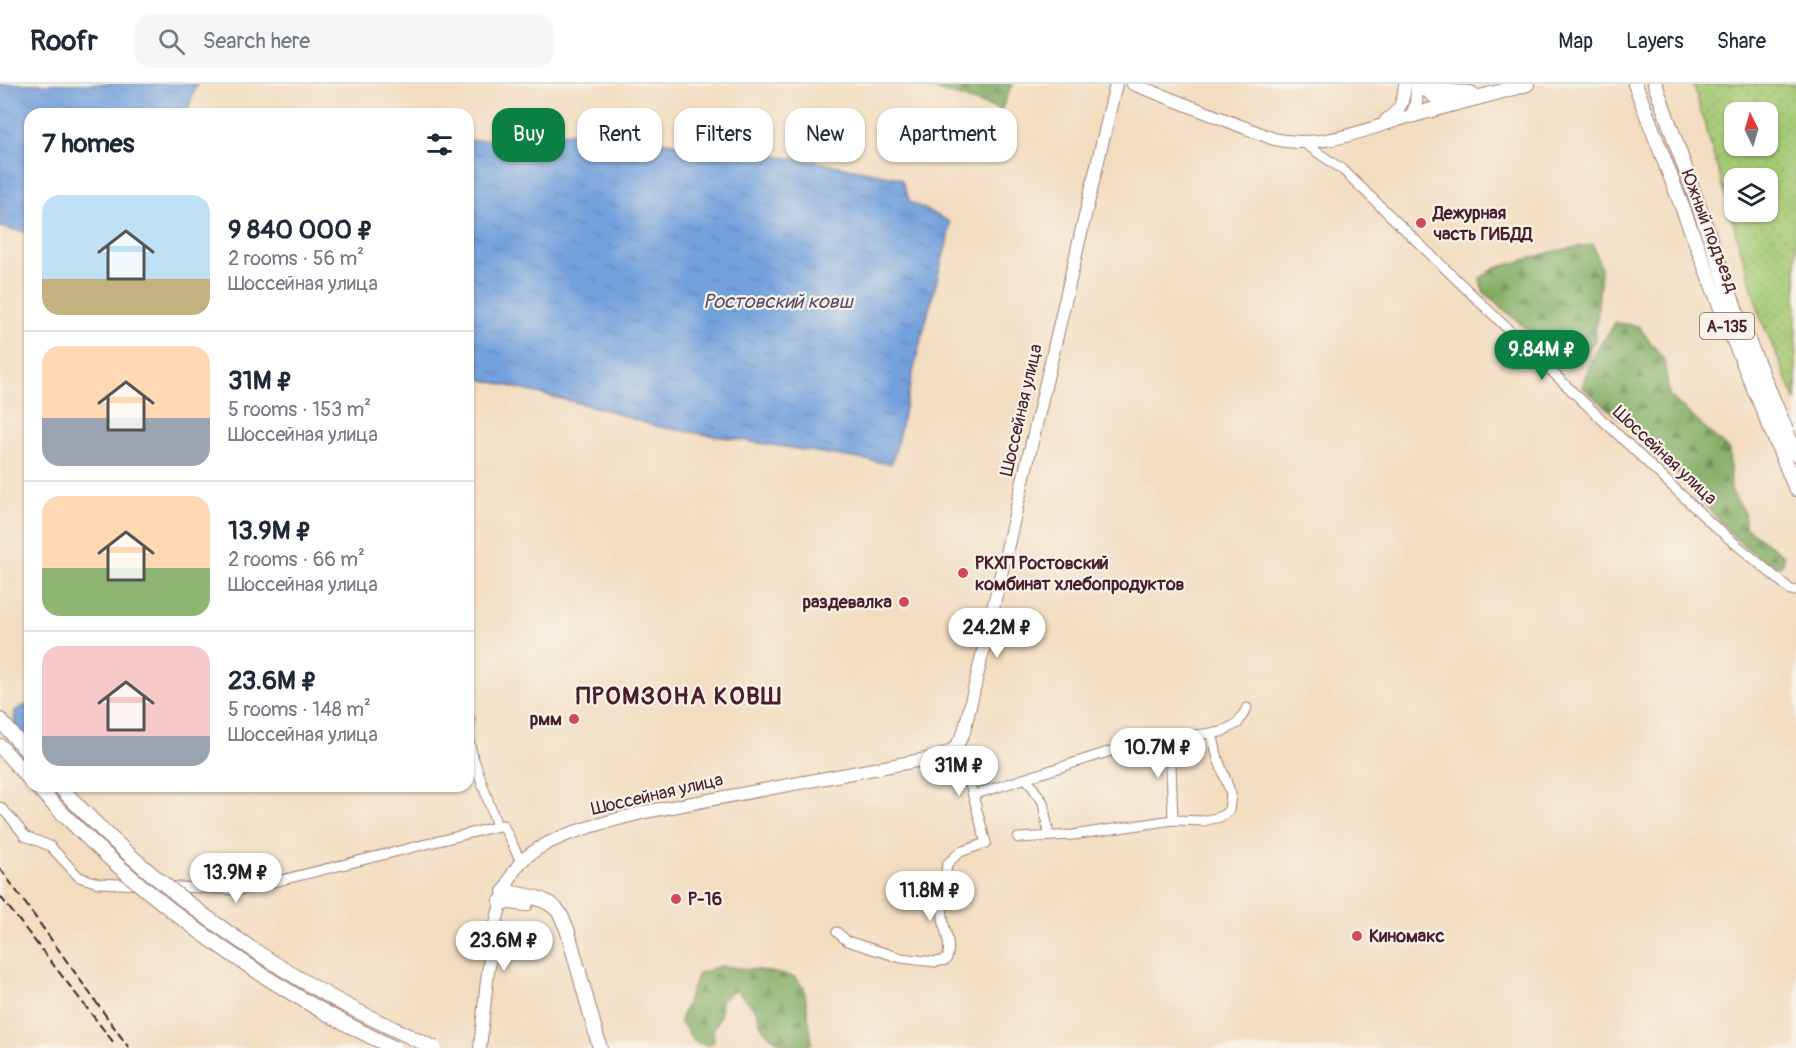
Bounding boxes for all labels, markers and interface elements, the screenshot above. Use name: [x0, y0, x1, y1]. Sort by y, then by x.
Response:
search box: [134, 14, 554, 68]
text: Roofr: [30, 24, 98, 59]
icon: search: [155, 25, 188, 58]
text: Search here: [203, 27, 310, 55]
text: Map: [1558, 28, 1593, 55]
text: Layers: [1626, 28, 1684, 55]
text: Share: [1717, 28, 1766, 55]
north arrow: [1724, 102, 1778, 156]
map controls: [1724, 102, 1778, 222]
chip: Buy: [492, 108, 565, 162]
chip: Rent: [577, 108, 662, 162]
chip: Filters: [674, 108, 773, 162]
chip: New: [785, 108, 865, 162]
chip: Apartment: [877, 108, 1017, 162]
text: 7 homes: [42, 128, 134, 160]
icon: filters: [423, 128, 456, 161]
street label: Южный подъезд: [1676, 167, 1743, 296]
button: layers: [1724, 168, 1778, 222]
place label: Дежурная часть ГИБДД: [1432, 202, 1533, 246]
text: 9 840 000 ₽: [228, 214, 373, 246]
marker: Дежурная часть ГИБДД: [1414, 216, 1428, 230]
icon: home: [90, 219, 162, 291]
text: 2 rooms · 56 m²: [228, 246, 364, 271]
text: Шоссейная улица: [228, 271, 378, 296]
water label: Ростовский ковш: [703, 289, 855, 314]
road number: А-135: [1700, 313, 1754, 339]
pin: 9.84M ₽: [1487, 330, 1597, 381]
text: 9.84M ₽: [1508, 337, 1576, 362]
street label: Шоссейная улица: [995, 342, 1048, 478]
text: 31M ₽: [228, 365, 293, 397]
icon: home: [90, 370, 162, 442]
text: 5 rooms · 153 m²: [228, 397, 371, 422]
street label: Шоссейная улица: [1608, 401, 1722, 510]
text: Шоссейная улица: [228, 422, 378, 447]
text: 13.9M ₽: [228, 515, 312, 547]
icon: home: [90, 520, 162, 592]
text: 2 rooms · 66 m²: [228, 547, 365, 572]
place label: РКХП Ростовский комбинат хлебопродуктов: [975, 552, 1185, 596]
marker: РКХП Ростовский комбинат хлебопродуктов: [956, 566, 970, 580]
text: Шоссейная улица: [228, 572, 378, 597]
place label: раздевалка: [802, 591, 893, 614]
marker: раздевалка: [897, 595, 911, 609]
pin: 24.2M ₽: [942, 608, 1052, 659]
text: 24.2M ₽: [962, 615, 1032, 640]
text: 23.6M ₽: [228, 665, 317, 697]
icon: home: [90, 670, 162, 742]
district label: ПРОМЗОНА КОВШ: [576, 682, 782, 711]
text: 5 rooms · 148 m²: [228, 697, 371, 722]
place label: рмм: [530, 708, 562, 731]
marker: рмм: [567, 712, 581, 726]
text: Шоссейная улица: [228, 722, 378, 747]
pin: 10.7M ₽: [1103, 728, 1213, 779]
text: 10.7M ₽: [1124, 735, 1192, 760]
pin: 31M ₽: [917, 746, 1001, 797]
text: 31M ₽: [934, 753, 984, 778]
street label: Шоссейная улица: [589, 768, 725, 821]
pin: 13.9M ₽: [181, 853, 291, 904]
text: 13.9M ₽: [204, 860, 268, 885]
pin: 11.8M ₽: [875, 871, 985, 922]
text: 11.8M ₽: [900, 878, 960, 903]
place label: Р-16: [688, 888, 722, 911]
marker: Р-16: [669, 892, 683, 906]
pin: 23.6M ₽: [449, 921, 559, 972]
place label: Киномакс: [1369, 925, 1445, 948]
text: 23.6M ₽: [470, 928, 538, 953]
marker: Киномакс: [1350, 929, 1364, 943]

